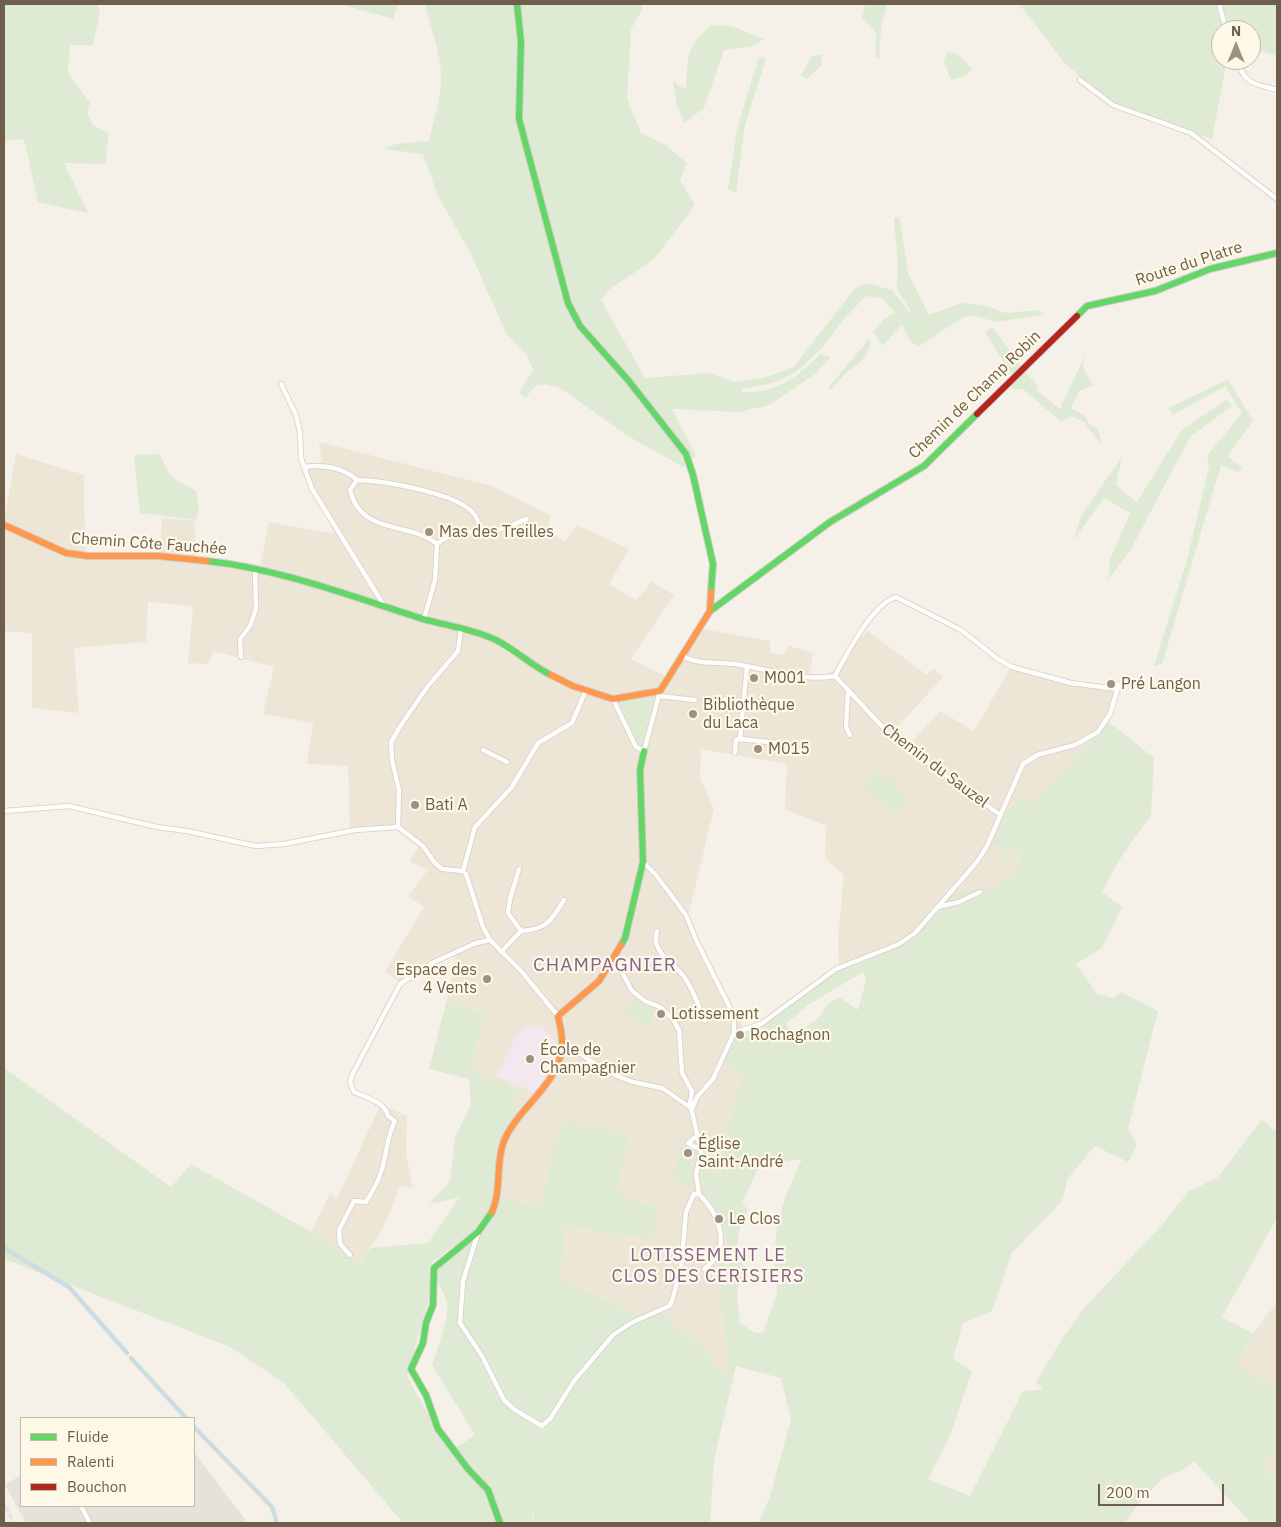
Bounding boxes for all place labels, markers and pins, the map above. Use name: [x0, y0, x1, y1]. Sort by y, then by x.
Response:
place label: Mas des Treilles: [439, 522, 554, 542]
marker: Mas des Treilles: [423, 526, 435, 538]
place label: M001: [764, 668, 806, 688]
marker: M001: [748, 672, 760, 684]
place label: Pré Langon: [1121, 674, 1201, 694]
marker: Pré Langon: [1105, 678, 1117, 690]
place label: Bibliothèque du Laca: [703, 695, 795, 733]
marker: Bibliothèque du Laca: [687, 708, 699, 720]
place label: M015: [768, 739, 810, 759]
marker: M015: [752, 743, 764, 755]
place label: Bati A: [425, 795, 468, 815]
marker: Bati A: [409, 799, 421, 811]
place label: Espace des 4 Vents: [396, 960, 477, 998]
marker: Espace des 4 Vents: [481, 973, 493, 985]
place label: Lotissement: [671, 1004, 759, 1024]
marker: Lotissement: [655, 1008, 667, 1020]
place label: Rochagnon: [750, 1025, 830, 1045]
marker: Rochagnon: [734, 1029, 746, 1041]
place label: École de Champagnier: [540, 1040, 636, 1078]
marker: École de Champagnier: [524, 1053, 536, 1065]
place label: Église Saint-André: [698, 1134, 783, 1172]
marker: Église Saint-André: [682, 1147, 694, 1159]
place label: Le Clos: [729, 1209, 780, 1229]
marker: Le Clos: [713, 1213, 725, 1225]

